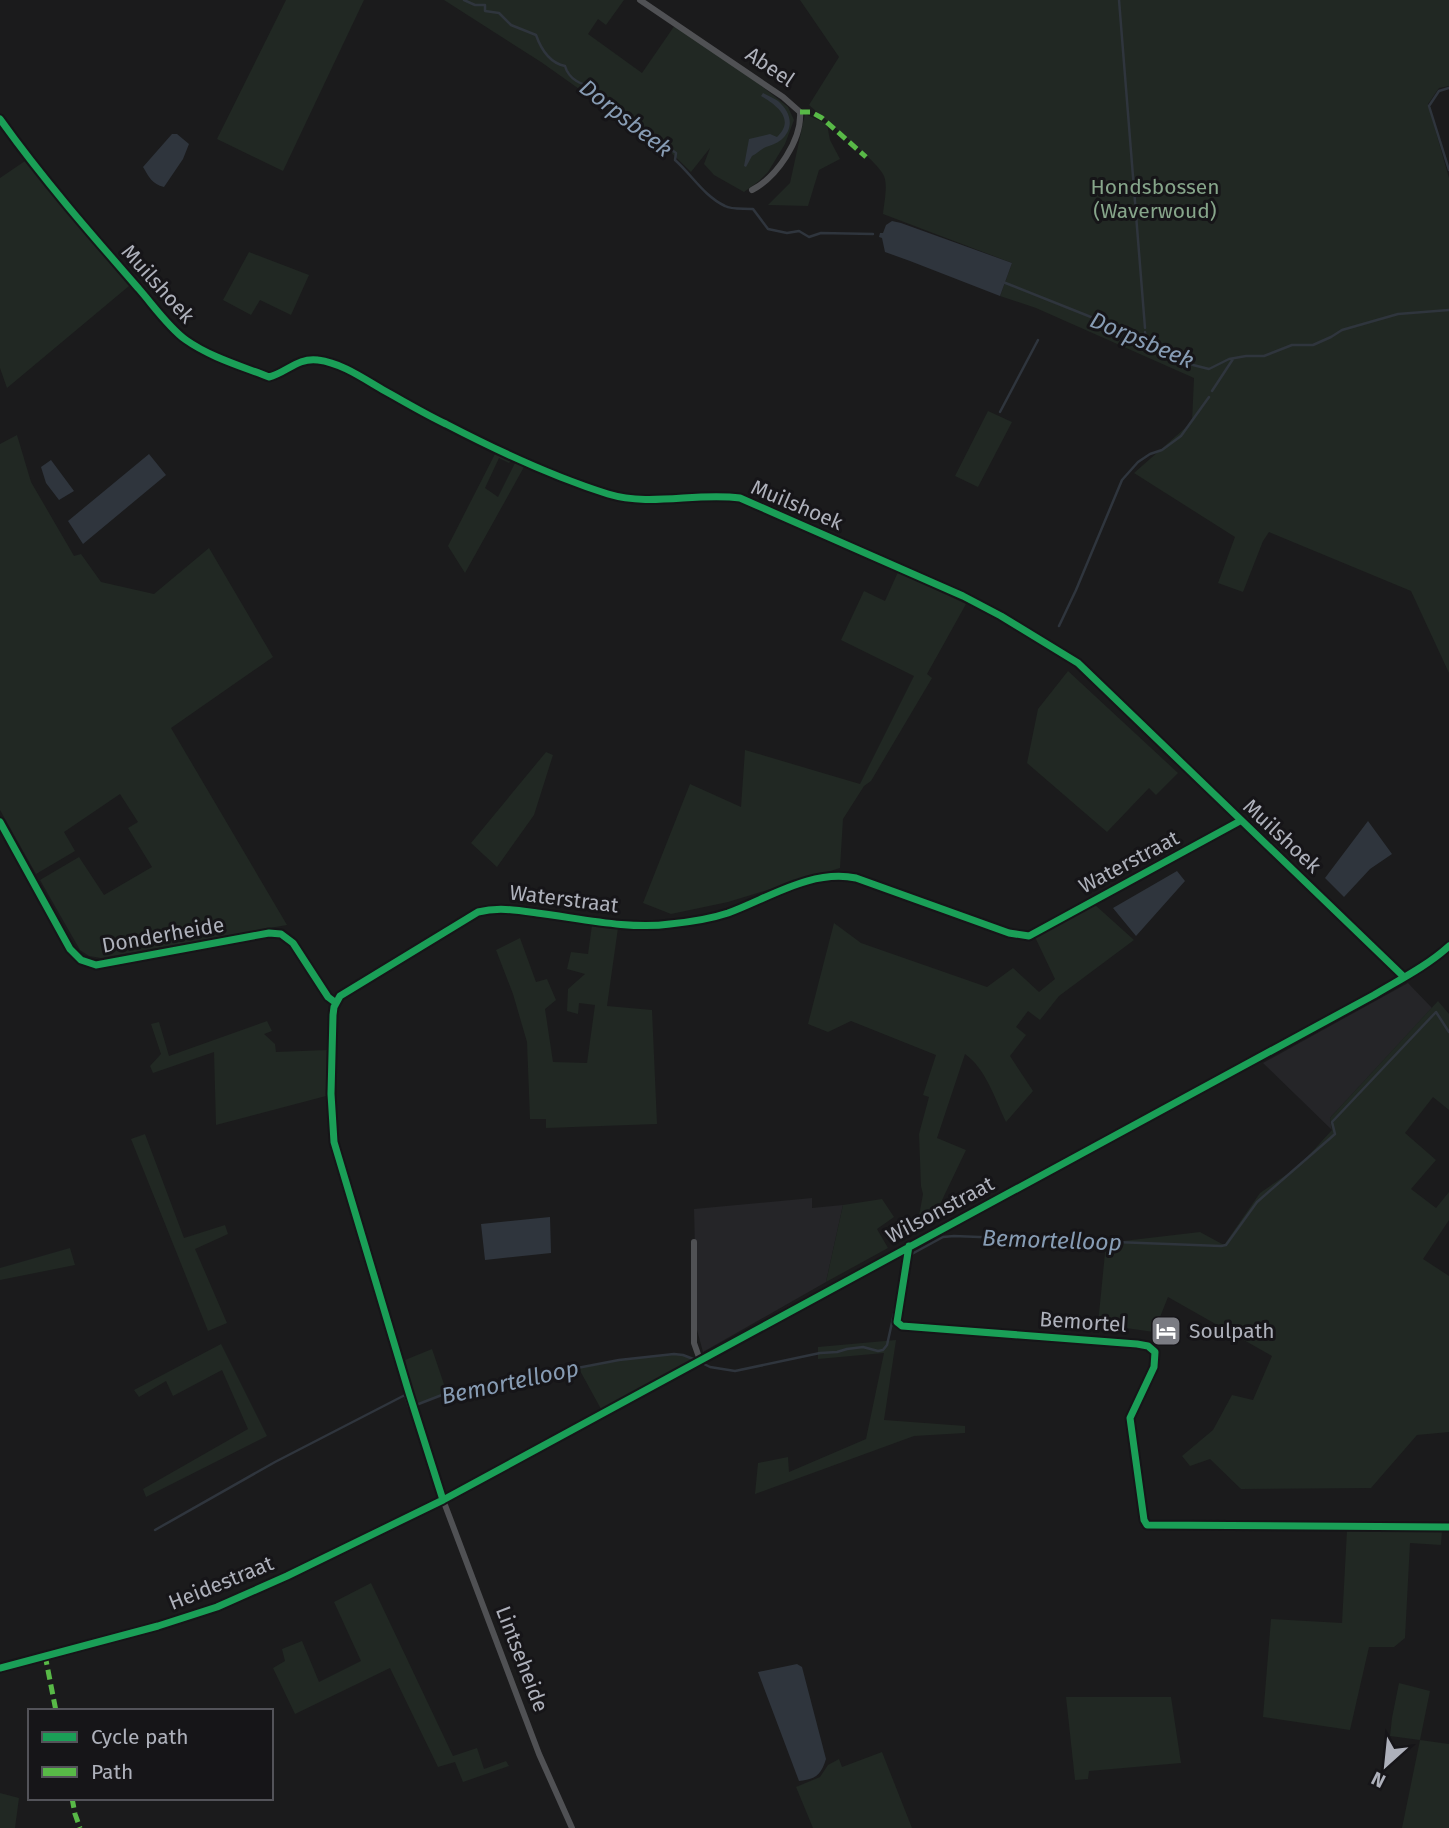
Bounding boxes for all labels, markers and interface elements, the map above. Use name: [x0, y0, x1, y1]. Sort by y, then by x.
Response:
street label: Abeel: [741, 41, 799, 93]
water label: Dorpsbeek: [574, 73, 678, 163]
park label: Hondsbossen (Waverwoud): [1090, 174, 1220, 224]
street label: Muilshoek: [116, 239, 200, 329]
water label: Dorpsbeek: [1086, 306, 1198, 374]
street label: Muilshoek: [747, 474, 847, 536]
street label: Muilshoek: [1238, 793, 1327, 879]
street label: Waterstraat: [1074, 825, 1184, 899]
street label: Waterstraat: [508, 879, 620, 919]
street label: Donderheide: [100, 911, 226, 959]
street label: Wilsonstraat: [881, 1170, 999, 1249]
water label: Bemortelloop: [982, 1224, 1122, 1256]
street label: Bemortel: [1038, 1306, 1128, 1338]
hotel icon: Soulpath: [1149, 1314, 1183, 1348]
place label: Soulpath: [1189, 1318, 1275, 1344]
water label: Bemortelloop: [439, 1354, 581, 1410]
street label: Heidestraat: [165, 1550, 278, 1616]
street label: Lintseheide: [490, 1602, 554, 1716]
legend: [28, 1709, 273, 1800]
text: Cycle path: [91, 1724, 189, 1750]
north arrow: [1351, 1730, 1421, 1800]
text: Path: [91, 1759, 133, 1785]
text: N: [1368, 1767, 1389, 1793]

